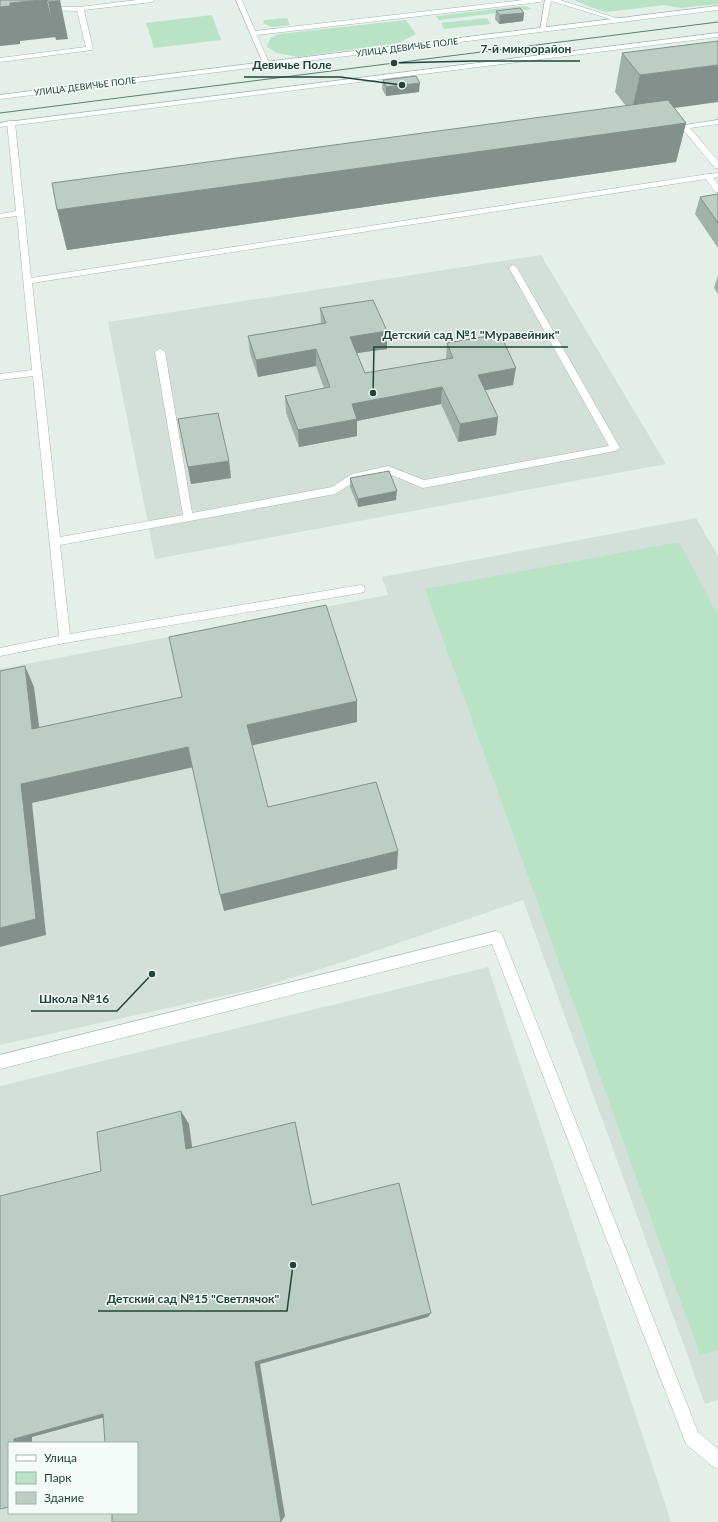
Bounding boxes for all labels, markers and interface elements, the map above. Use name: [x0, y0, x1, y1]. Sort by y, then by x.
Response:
street label: УЛИЦА ДЕВИЧЬЕ ПОЛЕ: [355, 35, 459, 59]
callout: 7-й микрорайон: [473, 37, 580, 61]
text: 7-й микрорайон: [481, 41, 572, 56]
callout: Девичье Поле: [244, 53, 340, 77]
text: Девичье Поле: [252, 57, 332, 72]
street label: УЛИЦА ДЕВИЧЬЕ ПОЛЕ: [33, 74, 137, 98]
callout: Детский сад №1 "Муравейник": [374, 323, 568, 347]
text: Детский сад №1 "Муравейник": [382, 327, 560, 342]
callout: Школа №16: [31, 987, 117, 1011]
text: Школа №16: [39, 991, 109, 1006]
callout: Детский сад №15 "Светлячок": [98, 1287, 287, 1311]
text: Детский сад №15 "Светлячок": [107, 1291, 280, 1306]
legend: [8, 1442, 138, 1514]
text: Улица: [44, 1450, 77, 1465]
text: Парк: [44, 1470, 72, 1485]
text: Здание: [44, 1490, 84, 1505]

